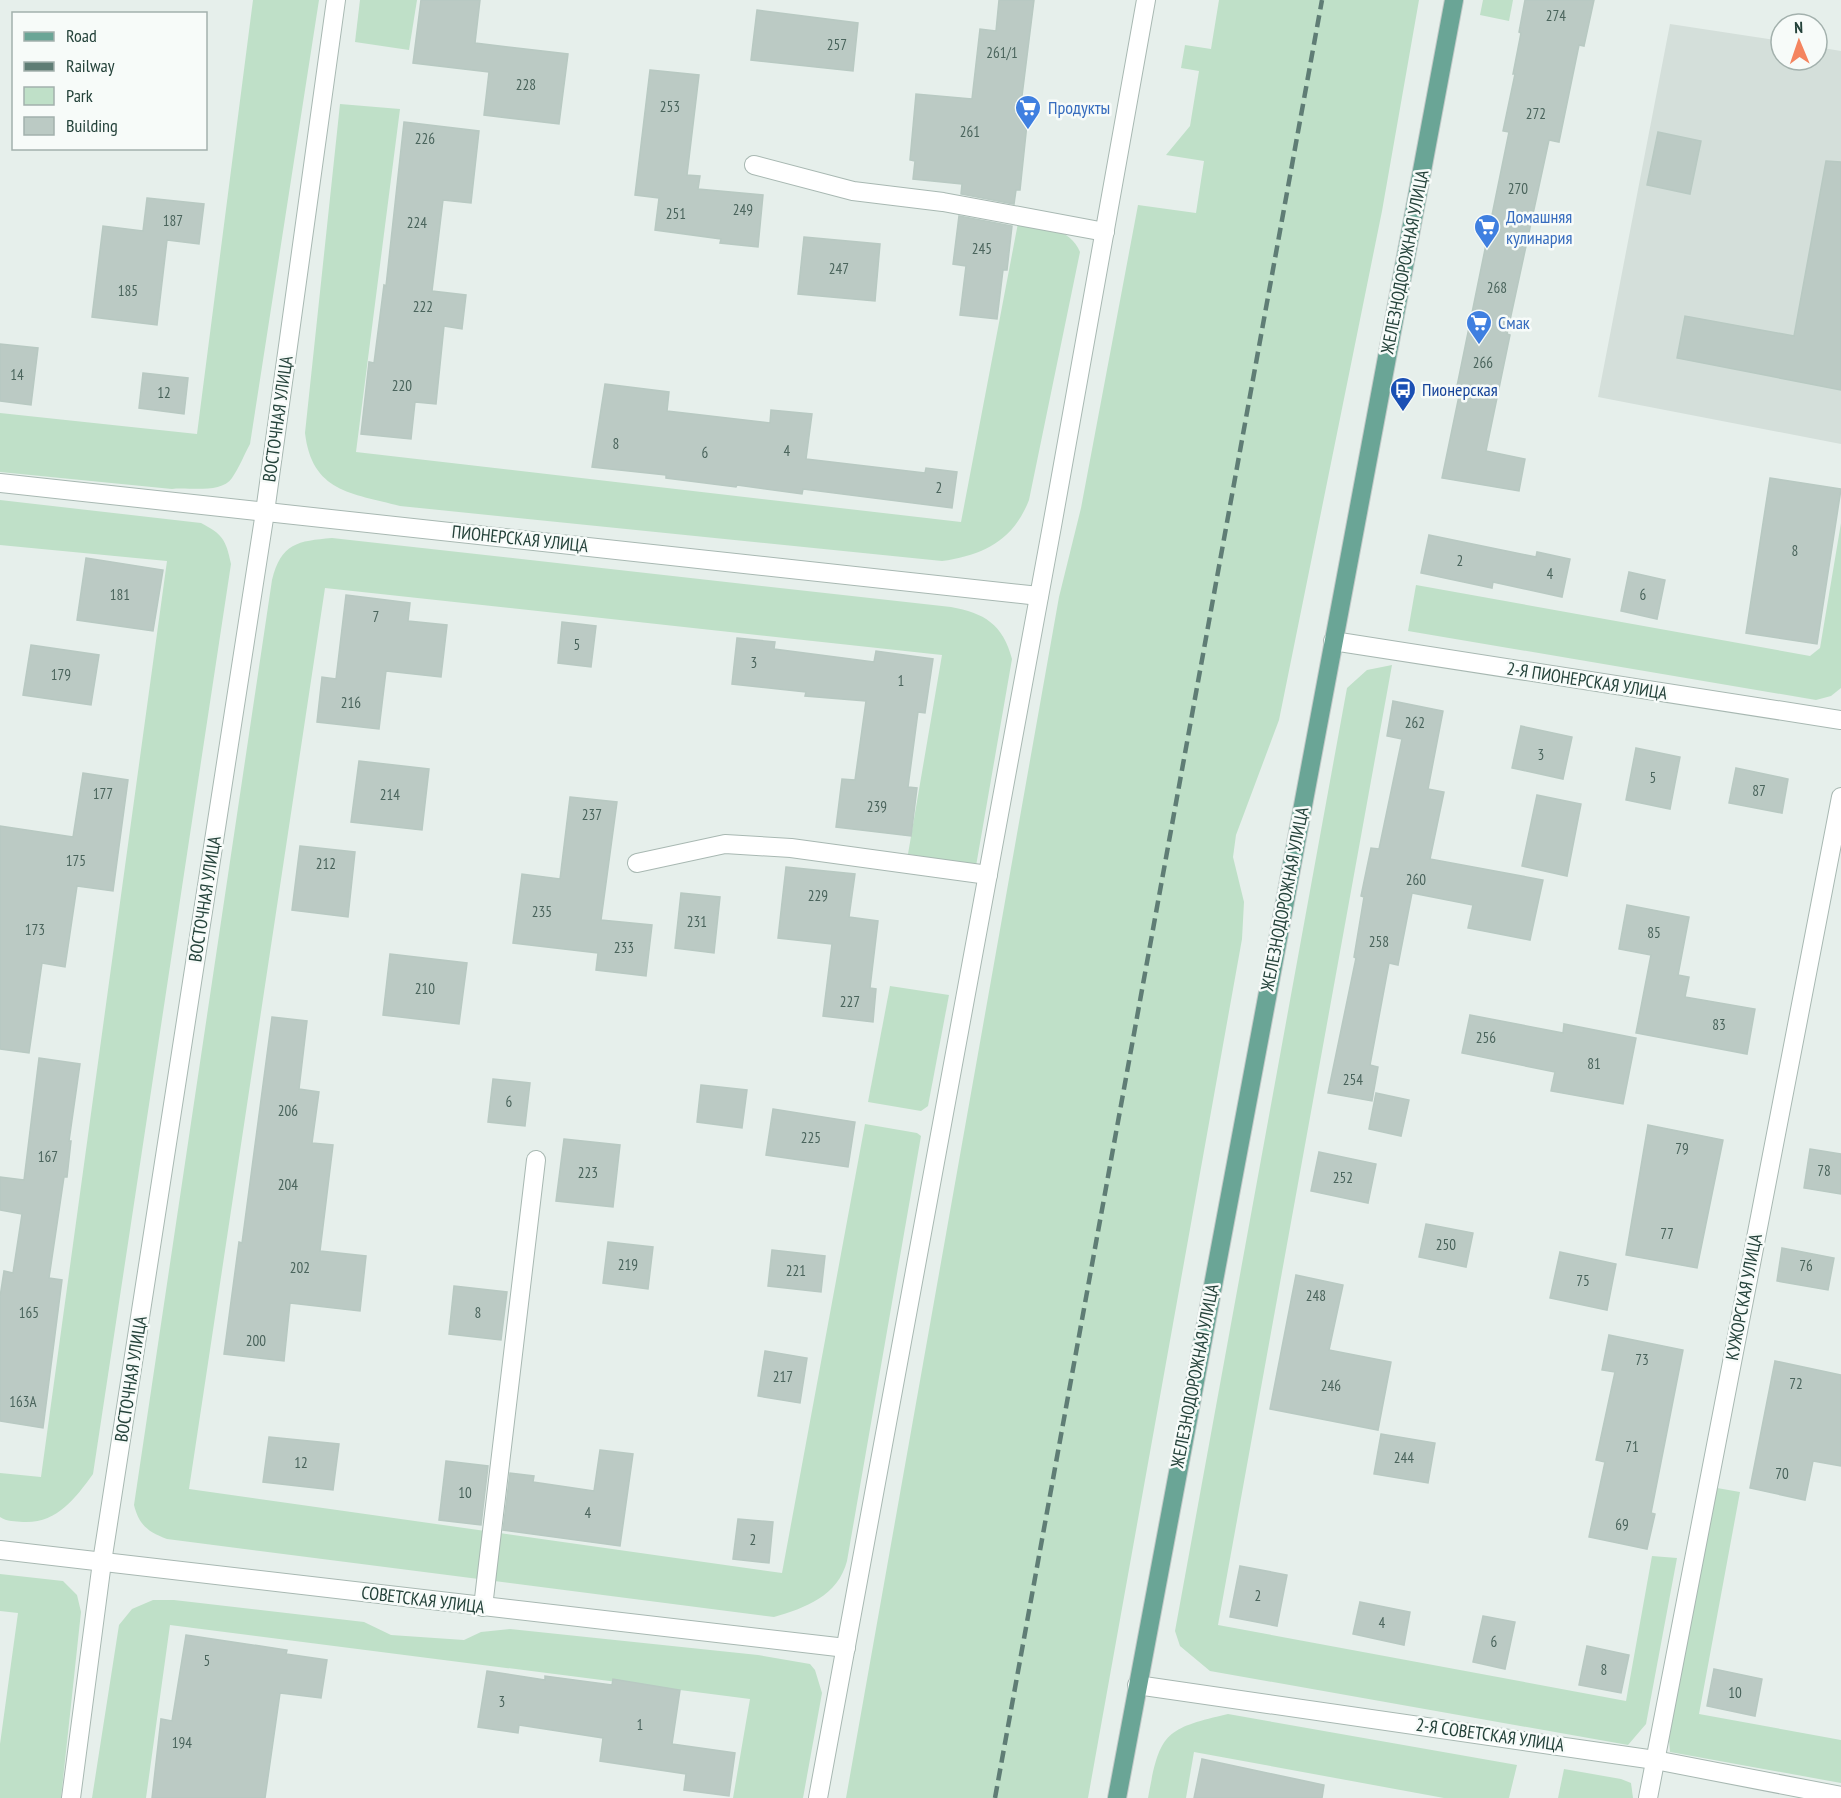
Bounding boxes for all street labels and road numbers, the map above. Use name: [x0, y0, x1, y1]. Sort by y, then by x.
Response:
street label: ЖЕЛЕЗНОДОРОЖНАЯ УЛИЦА: [1375, 168, 1434, 357]
street label: ВОСТОЧНАЯ УЛИЦА: [257, 354, 298, 484]
street label: ПИОНЕРСКАЯ УЛИЦА: [451, 520, 590, 557]
street label: 2-Я ПИОНЕРСКАЯ УЛИЦА: [1505, 656, 1670, 705]
street label: ЖЕЛЕЗНОДОРОЖНАЯ УЛИЦА: [1255, 805, 1314, 994]
street label: ВОСТОЧНАЯ УЛИЦА: [183, 834, 226, 964]
street label: КУЖОРСКАЯ УЛИЦА: [1720, 1231, 1767, 1362]
street label: ЖЕЛЕЗНОДОРОЖНАЯ УЛИЦА: [1165, 1282, 1224, 1471]
street label: ВОСТОЧНАЯ УЛИЦА: [109, 1314, 152, 1444]
street label: СОВЕТСКАЯ УЛИЦА: [360, 1581, 486, 1619]
street label: 2-Я СОВЕТСКАЯ УЛИЦА: [1415, 1713, 1566, 1756]

